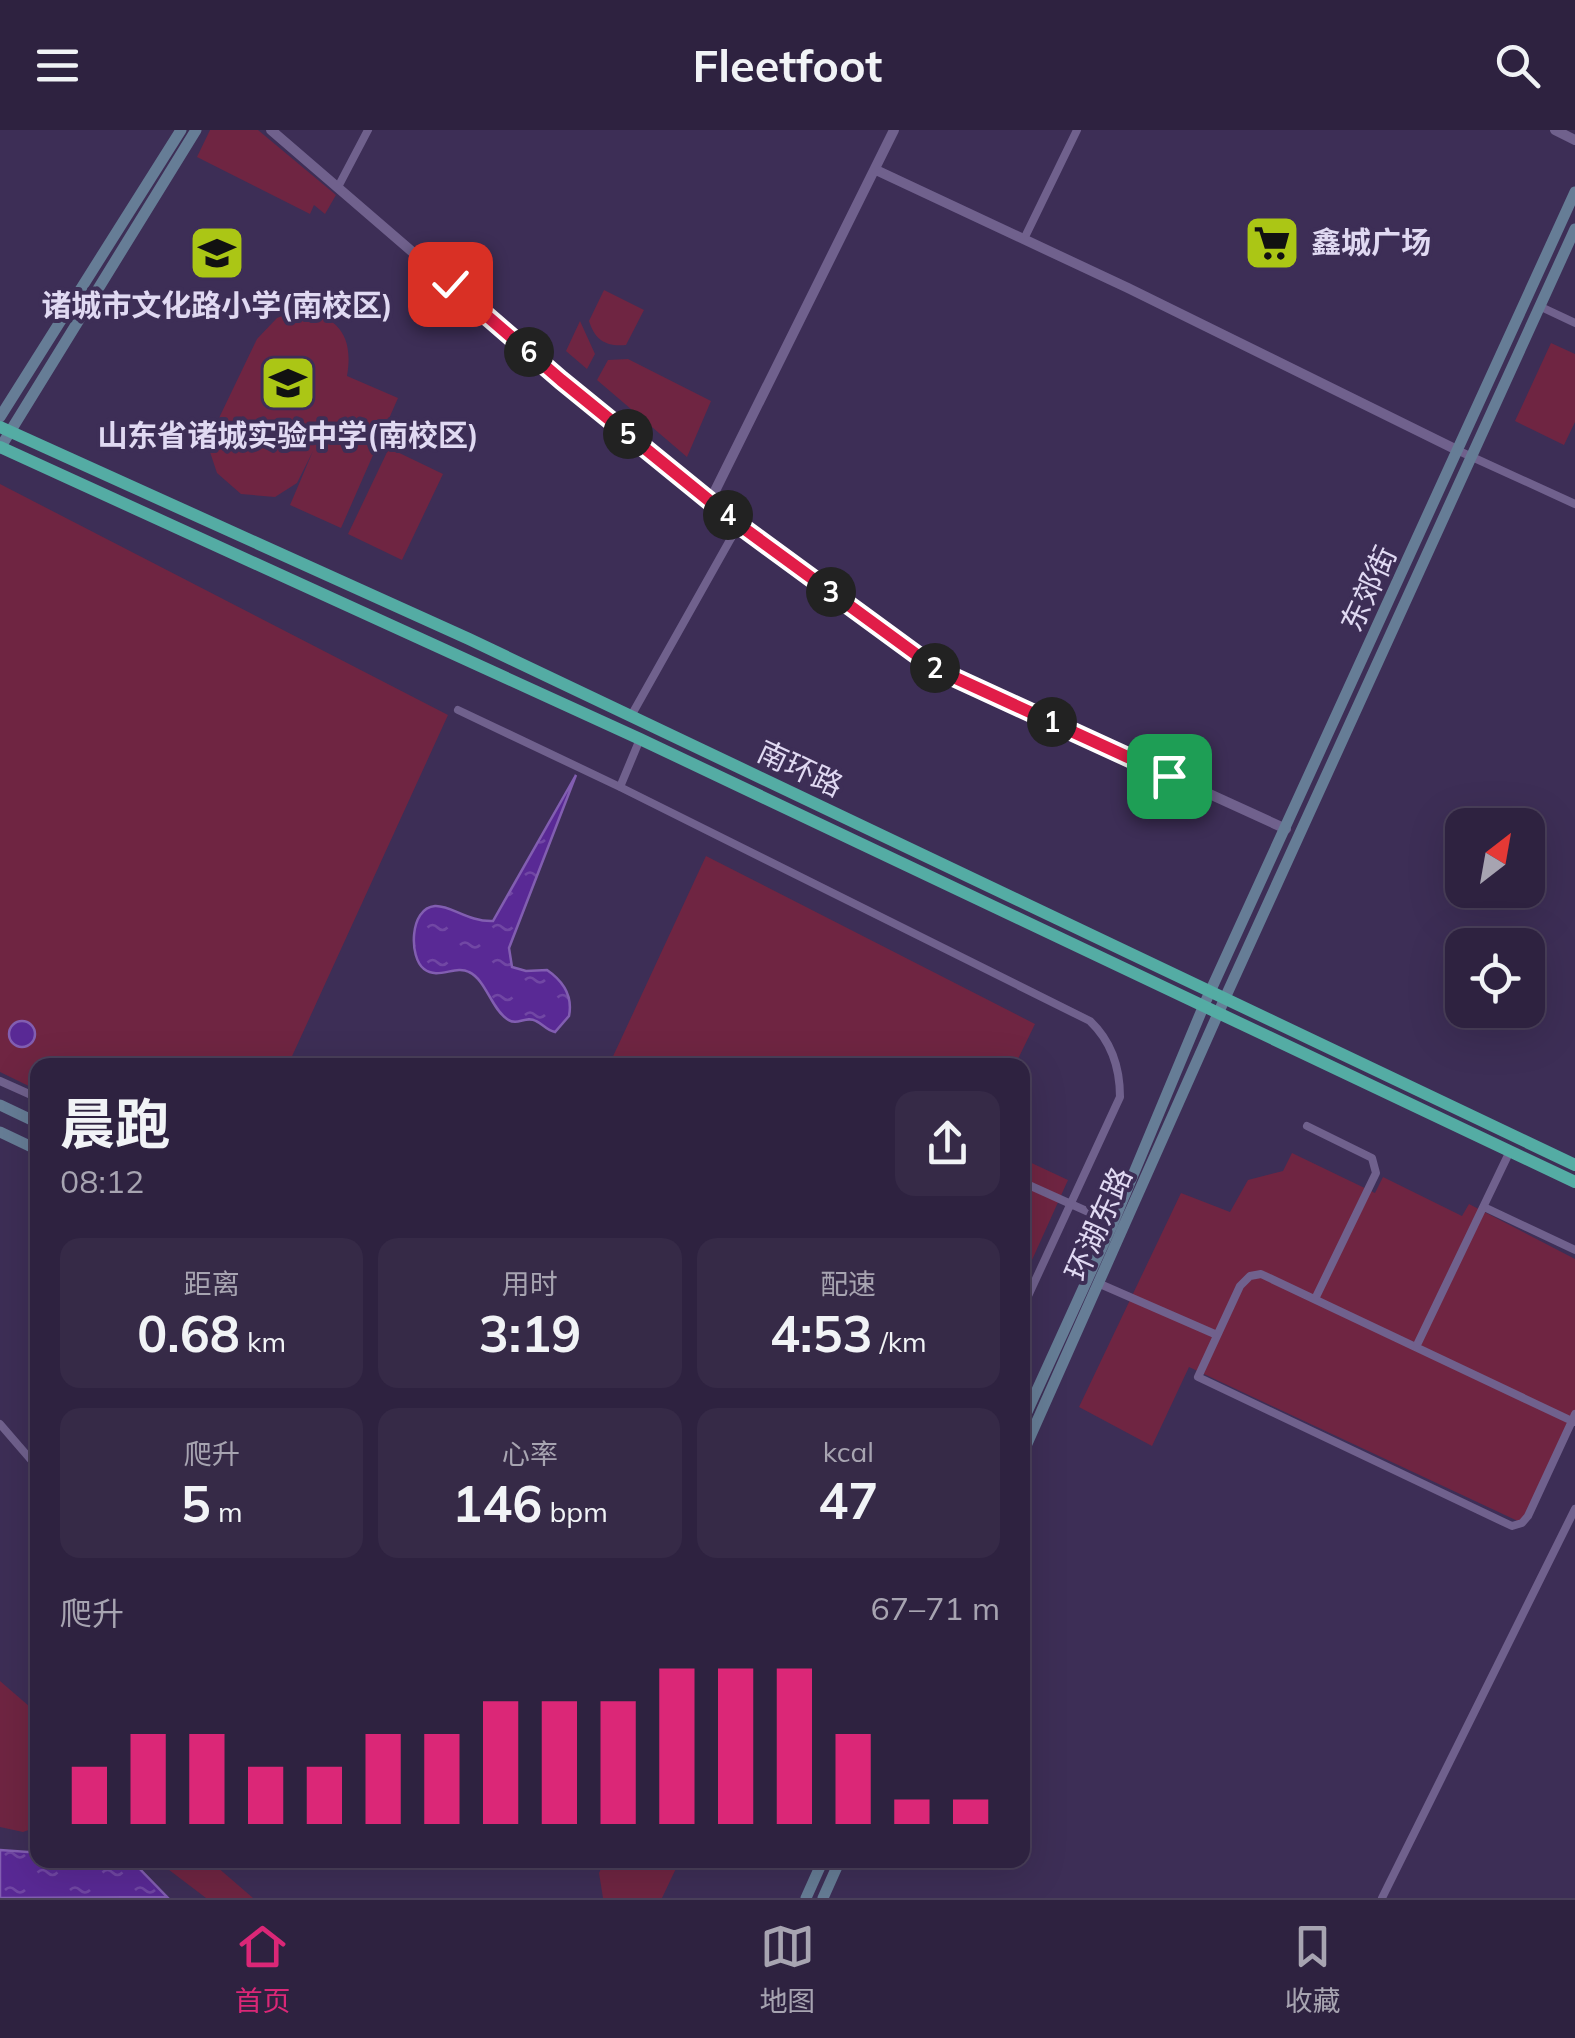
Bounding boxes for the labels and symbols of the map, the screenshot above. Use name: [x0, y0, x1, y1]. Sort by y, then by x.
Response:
supermarket icon: 鑫城广场: [1242, 213, 1302, 273]
school or university icon: 诸城市文化路小学(南校区): [187, 223, 247, 283]
place label: 鑫城广场: [1311, 223, 1431, 261]
pin: [408, 242, 493, 327]
place label: 诸城市文化路小学(南校区): [41, 286, 393, 324]
pin: 6: [504, 327, 554, 377]
school or university icon: 山东省诸城实验中学(南校区): [258, 353, 318, 413]
pin: 5: [603, 409, 653, 459]
place label: 山东省诸城实验中学(南校区): [97, 416, 479, 454]
pin: 4: [703, 490, 753, 540]
street label: 东郊街: [1332, 540, 1404, 637]
pin: 3: [806, 567, 856, 617]
pin: 2: [910, 643, 960, 693]
pin: 1: [1027, 697, 1077, 747]
street label: 南环路: [752, 732, 849, 804]
pin: [1127, 734, 1212, 819]
north arrow: [1445, 808, 1545, 908]
street label: 环湖东路: [1056, 1161, 1140, 1286]

